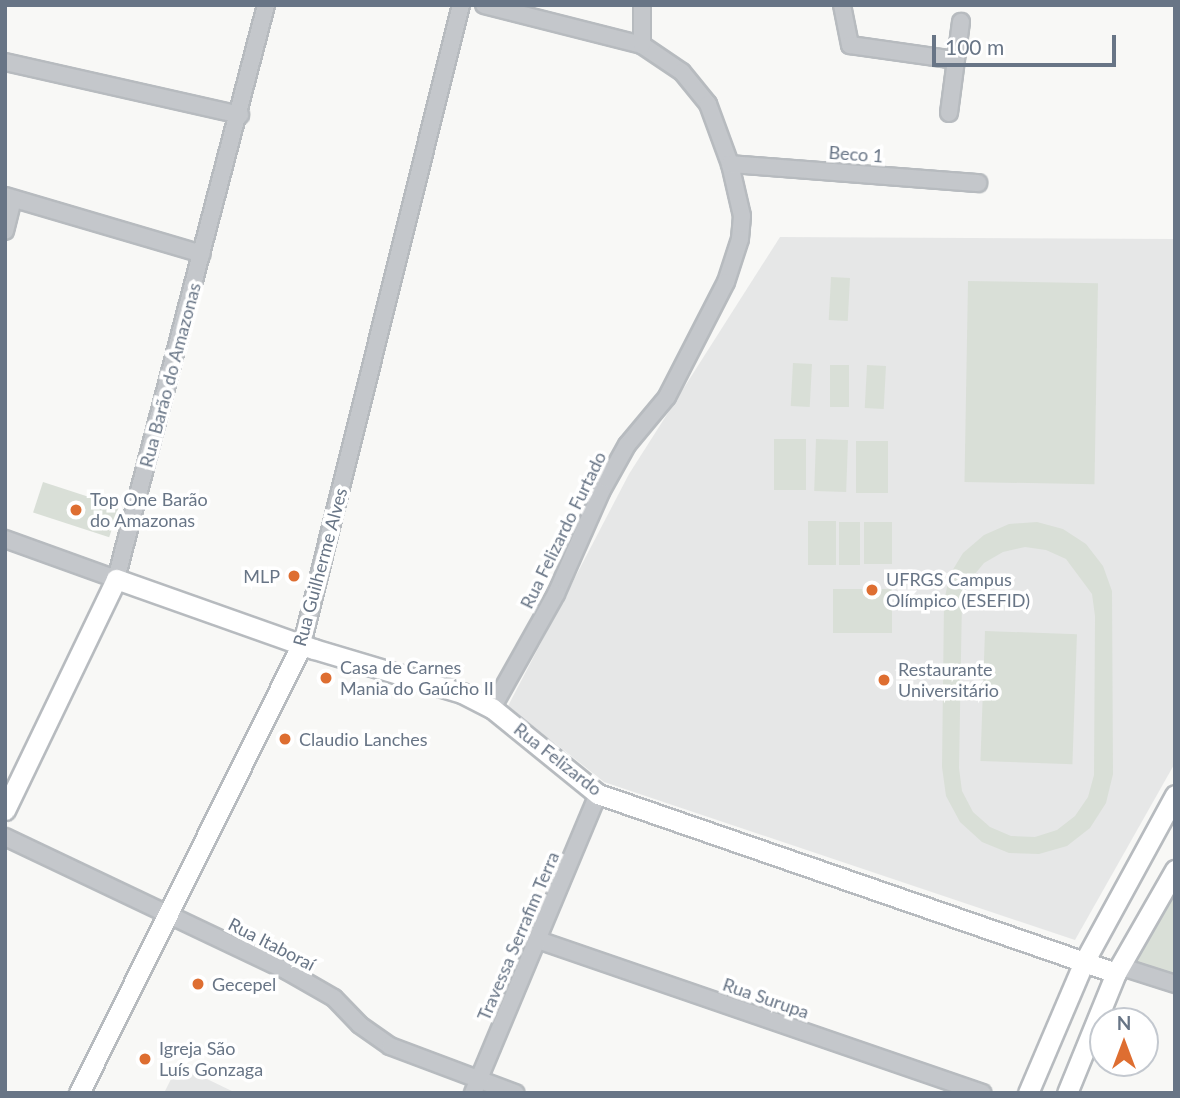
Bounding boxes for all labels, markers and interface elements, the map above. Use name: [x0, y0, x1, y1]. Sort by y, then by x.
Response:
scale bar: [935, 21, 1119, 65]
text: 100 m: [945, 34, 1004, 59]
street label: Beco 1: [828, 141, 884, 167]
street label: Rua Barão do Amazonas: [135, 280, 205, 470]
street label: Rua Felizardo Furtado: [516, 448, 610, 612]
street label: Rua Guilherme Alves: [288, 485, 352, 649]
place label: Top One Barão do Amazonas: [90, 489, 208, 532]
marker: Top One Barão do Amazonas: [68, 502, 84, 518]
place label: MLP: [243, 565, 280, 587]
marker: MLP: [286, 568, 302, 584]
place label: UFRGS Campus Olímpico (ESEFID): [886, 569, 1030, 612]
marker: UFRGS Campus Olímpico (ESEFID): [864, 582, 880, 598]
place label: Casa de Carnes Mania do Gaúcho II: [340, 657, 494, 700]
place label: Restaurante Universitário: [898, 659, 999, 702]
marker: Casa de Carnes Mania do Gaúcho II: [318, 670, 334, 686]
marker: Restaurante Universitário: [876, 672, 892, 688]
street label: Rua Felizardo: [510, 718, 606, 800]
place label: Claudio Lanches: [299, 728, 428, 750]
marker: Claudio Lanches: [277, 731, 293, 747]
street label: Travessa Serrafim Terra: [472, 848, 564, 1024]
street label: Rua Itaboraí: [225, 913, 319, 975]
place label: Gecepel: [212, 973, 276, 995]
street label: Rua Surupa: [720, 973, 812, 1023]
marker: Gecepel: [190, 976, 206, 992]
north arrow: [1089, 1007, 1159, 1077]
text: N: [1117, 1011, 1131, 1034]
place label: Igreja São Luís Gonzaga: [159, 1038, 263, 1080]
marker: Igreja São Luís Gonzaga: [137, 1051, 153, 1067]

